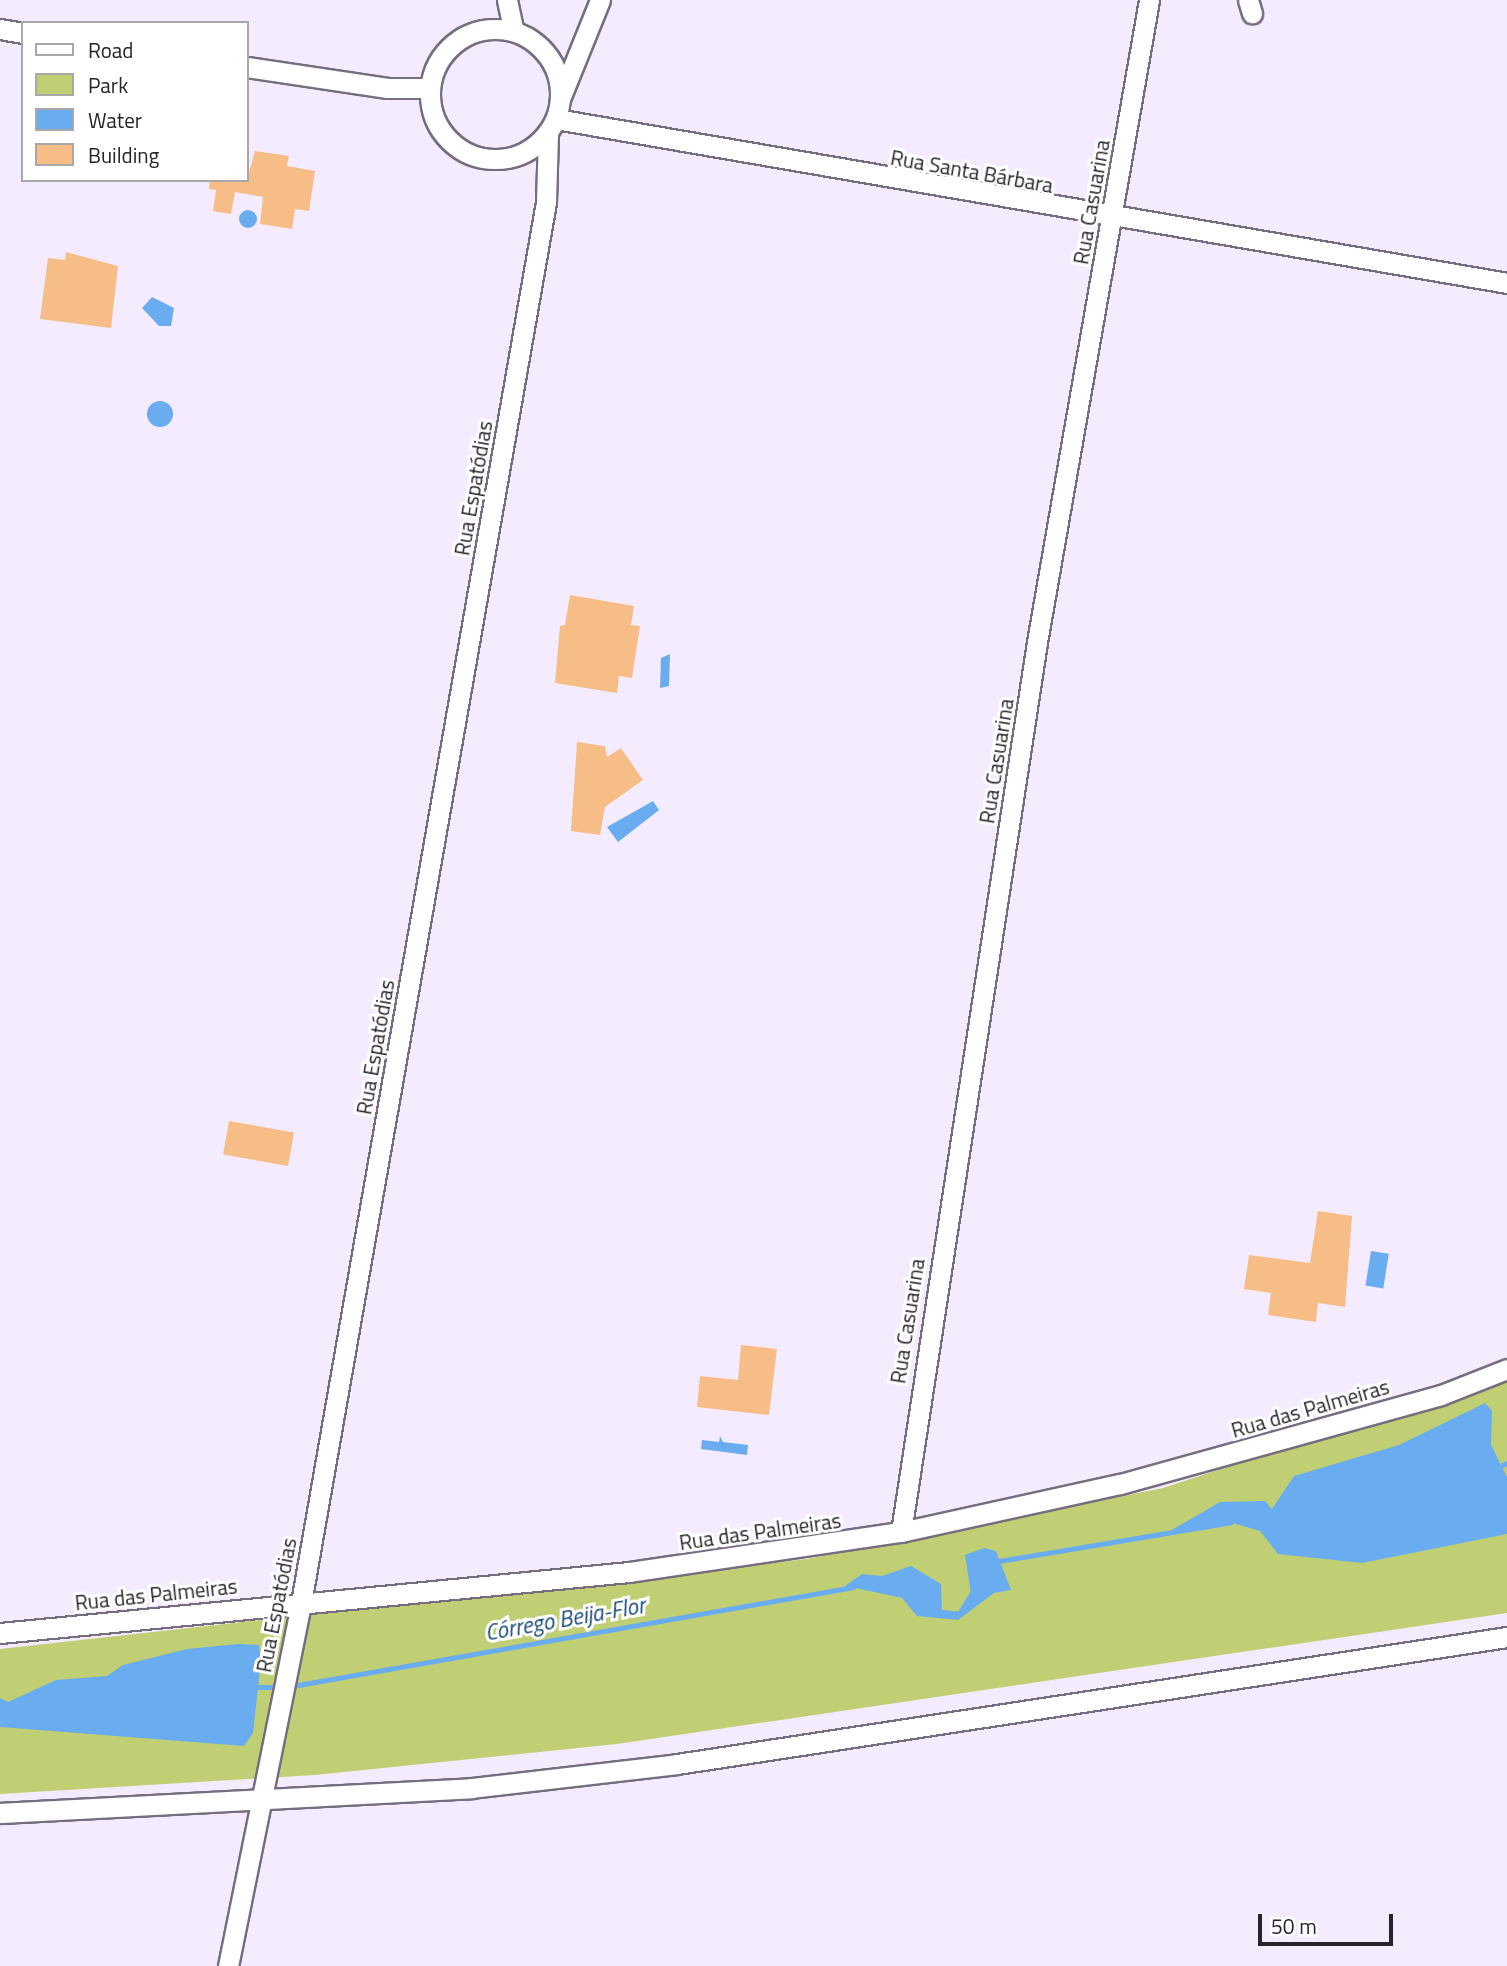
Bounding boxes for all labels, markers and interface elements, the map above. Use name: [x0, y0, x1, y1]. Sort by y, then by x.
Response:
legend: [21, 21, 248, 182]
text: Road: [88, 34, 133, 66]
text: Park: [88, 69, 128, 101]
text: Water: [88, 104, 142, 136]
street label: Rua Casuarina: [1068, 138, 1114, 266]
text: Building: [88, 139, 159, 171]
street label: Rua Santa Bárbara: [889, 144, 1055, 198]
street label: Rua Espatódias: [449, 419, 497, 557]
street label: Rua Casuarina: [974, 697, 1018, 825]
street label: Rua Espatódias: [351, 978, 399, 1116]
street label: Rua Casuarina: [885, 1257, 929, 1385]
street label: Rua das Palmeiras: [1228, 1373, 1392, 1443]
street label: Rua das Palmeiras: [677, 1507, 843, 1555]
street label: Rua Espatódias: [251, 1536, 301, 1674]
street label: Rua das Palmeiras: [74, 1573, 238, 1615]
water label: Córrego Beija-Flor: [483, 1591, 647, 1647]
scale bar: [1262, 1899, 1397, 1943]
text: 50 m: [1271, 1910, 1317, 1942]

